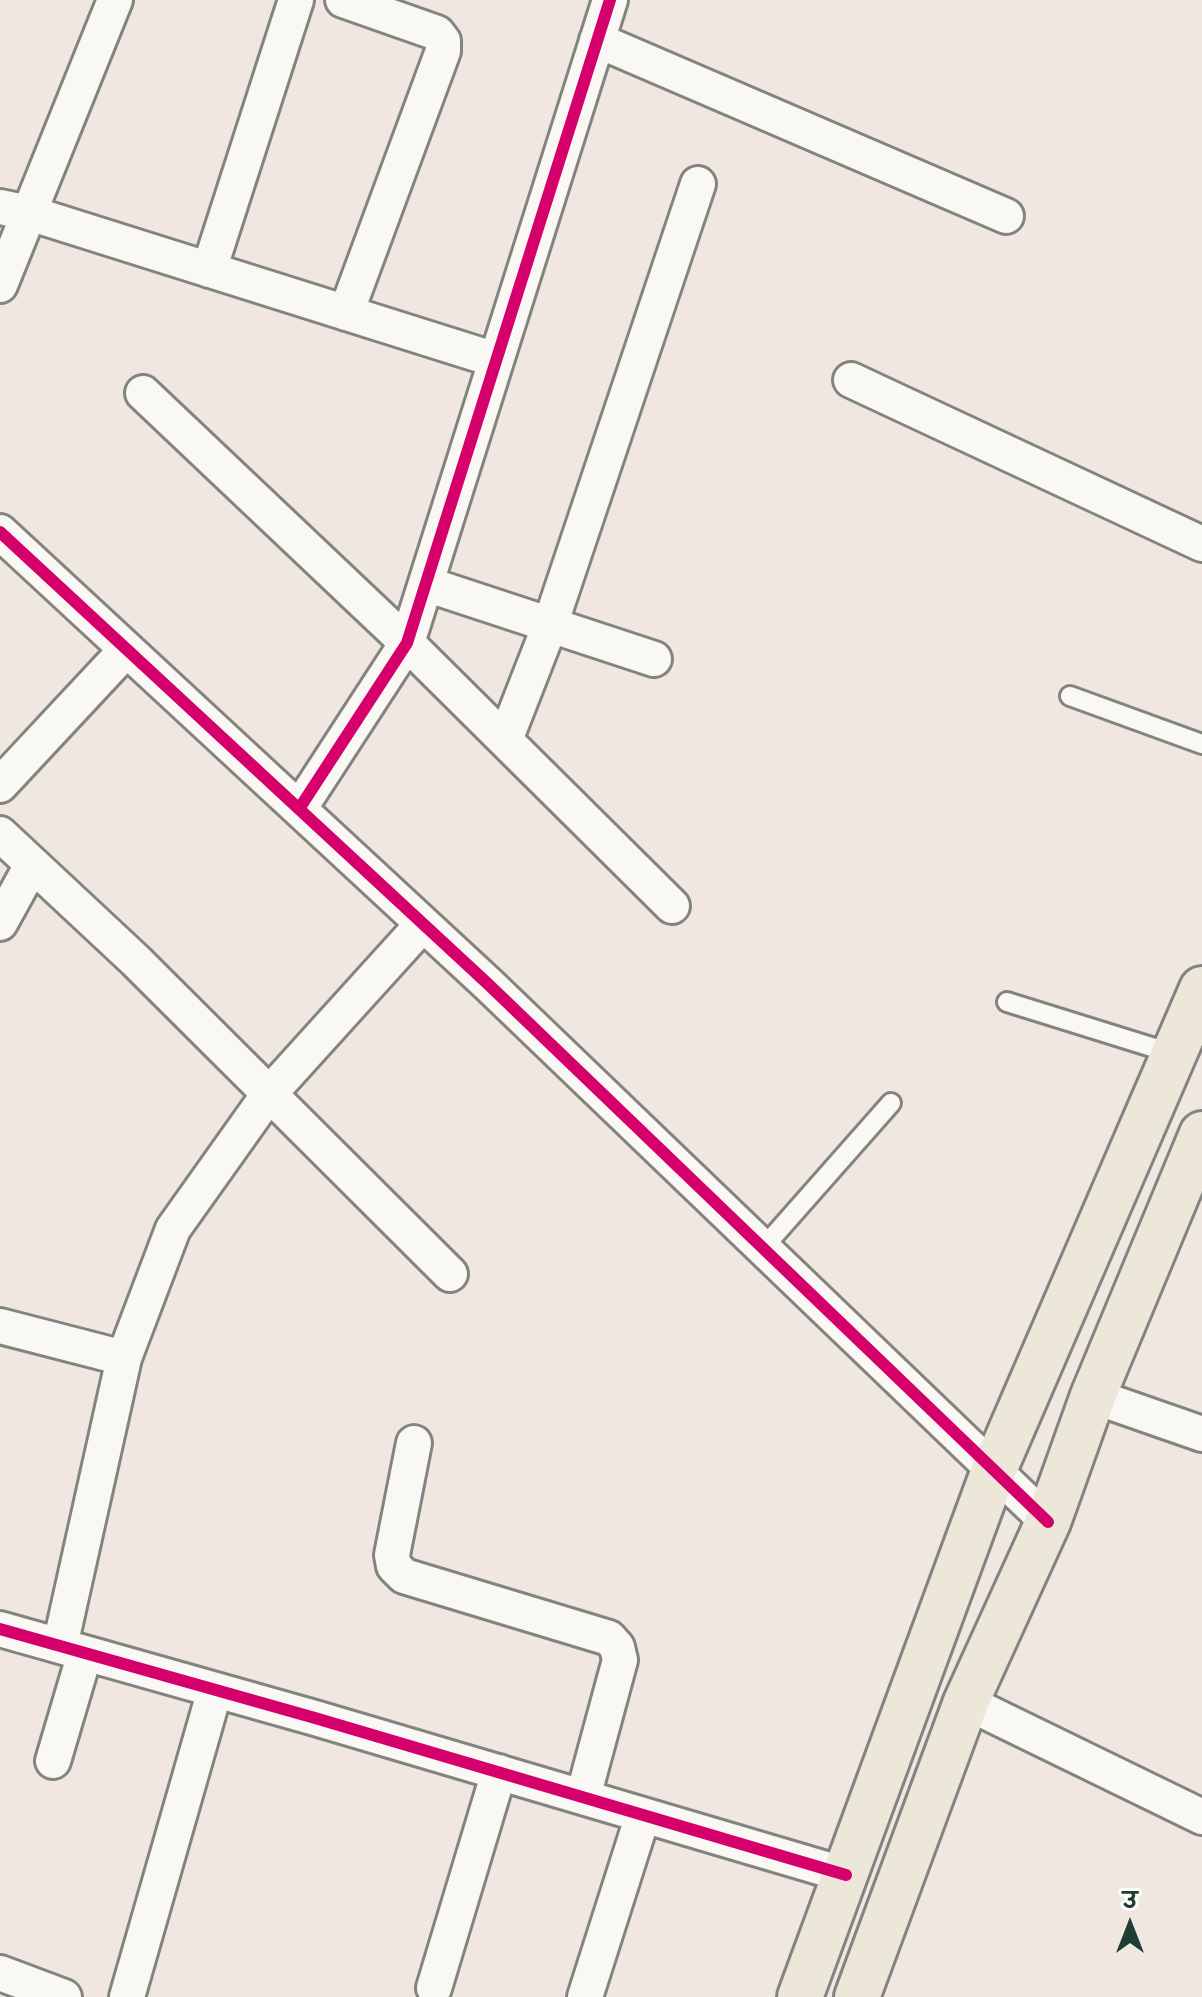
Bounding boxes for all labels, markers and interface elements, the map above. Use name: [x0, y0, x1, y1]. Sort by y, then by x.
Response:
north arrow: [1090, 1885, 1170, 1965]
text: उ: [1123, 1888, 1137, 1914]

